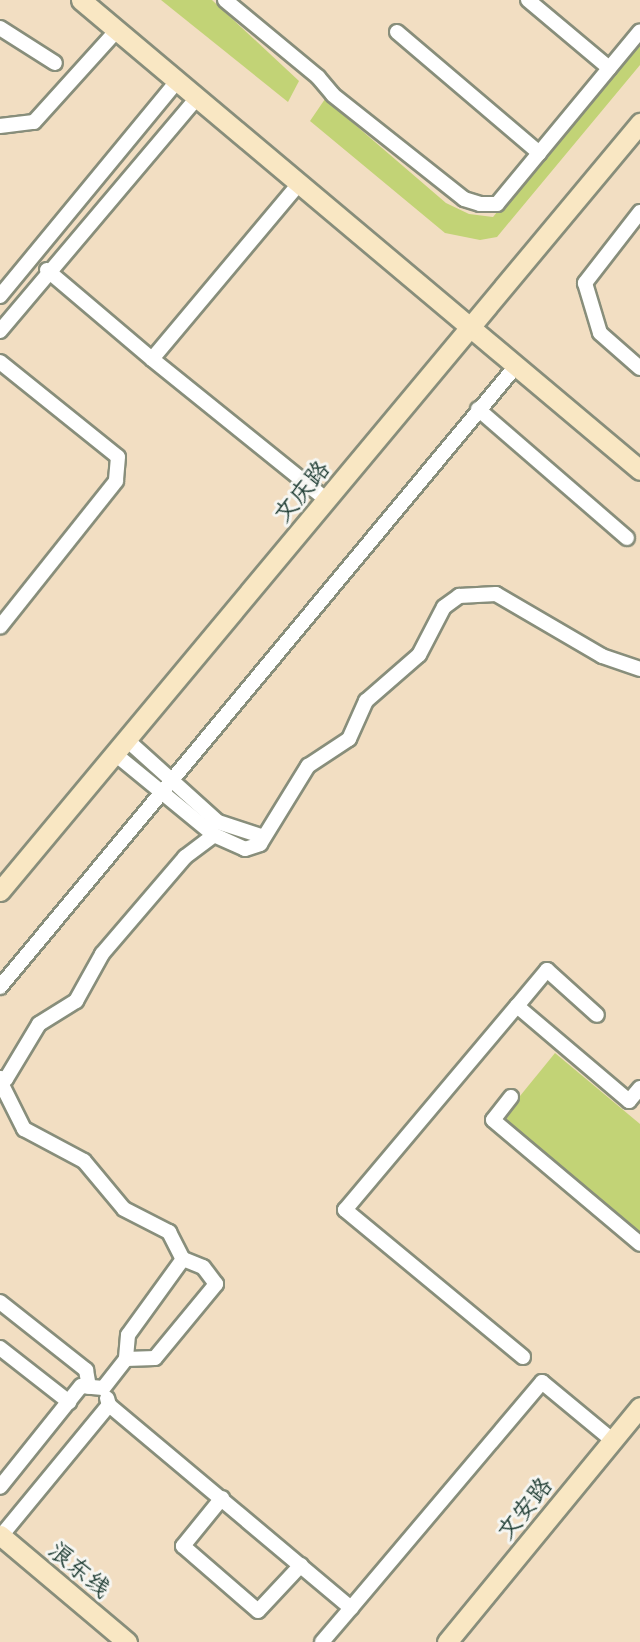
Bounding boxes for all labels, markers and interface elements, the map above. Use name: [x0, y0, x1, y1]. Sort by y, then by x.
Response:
street label: 文庆路: [268, 455, 336, 529]
street label: 文安路: [491, 1472, 559, 1546]
street label: 浪东线: [42, 1536, 116, 1604]

